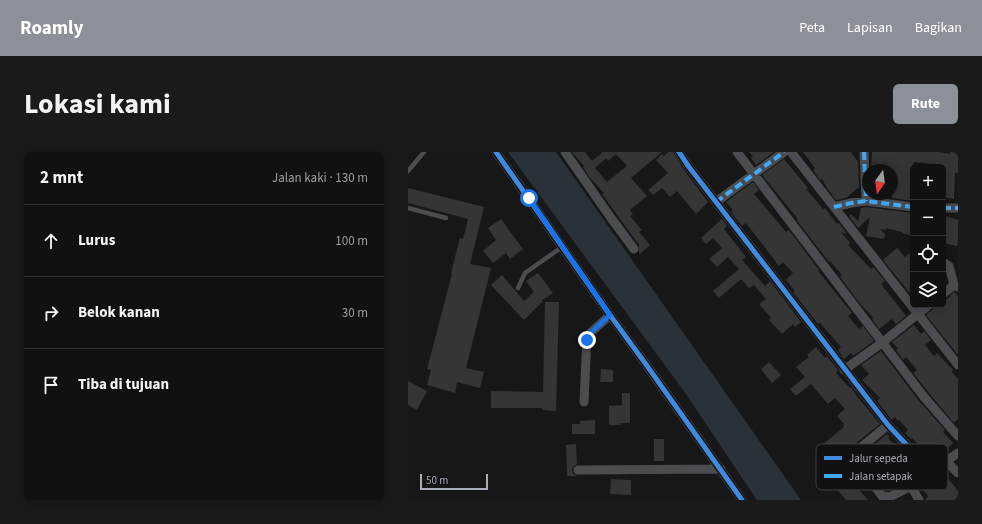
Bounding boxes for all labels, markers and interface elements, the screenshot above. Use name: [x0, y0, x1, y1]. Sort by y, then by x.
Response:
text: Roamly: [20, 15, 83, 42]
text: Peta: [799, 18, 825, 38]
text: Lapisan: [847, 18, 893, 38]
text: Bagikan: [915, 18, 962, 38]
text: Lokasi kami: [24, 84, 171, 124]
button: Rute: [893, 84, 958, 124]
north arrow: [862, 164, 898, 200]
map controls: [910, 164, 946, 308]
button: +: [910, 164, 946, 200]
text: 2 mnt: [40, 166, 83, 190]
text: Jalan kaki · 130 m: [272, 169, 368, 187]
route start: [520, 189, 538, 207]
button: −: [910, 200, 946, 236]
icon: ahead: [40, 230, 62, 252]
text: Lurus: [78, 230, 115, 251]
text: 100 m: [335, 232, 368, 250]
button: locate: [910, 236, 946, 272]
button: layers: [910, 272, 946, 308]
icon: right: [40, 302, 62, 324]
text: Belok kanan: [78, 302, 160, 323]
text: 30 m: [342, 304, 368, 322]
route end: [578, 331, 596, 349]
icon: arrive: [40, 374, 62, 396]
text: Tiba di tujuan: [78, 374, 169, 395]
legend: [816, 444, 948, 490]
text: Jalur sepeda: [849, 451, 908, 466]
text: Jalan setapak: [849, 469, 913, 484]
scale bar: [420, 472, 488, 491]
text: 50 m: [426, 473, 448, 488]

